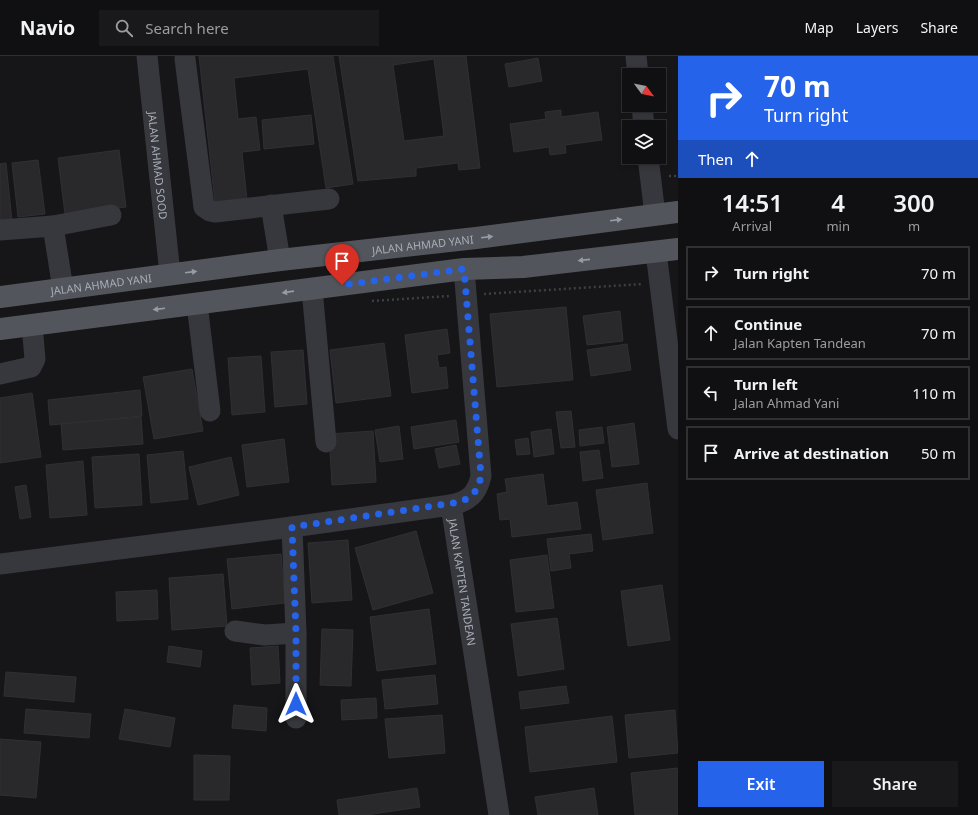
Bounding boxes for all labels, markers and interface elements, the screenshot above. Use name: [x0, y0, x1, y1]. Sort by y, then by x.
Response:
search box: [99, 10, 379, 46]
text: Navio: [20, 15, 75, 41]
icon: search: [113, 17, 135, 39]
text: Search here: [145, 18, 229, 38]
text: Map: [805, 18, 834, 37]
text: Layers: [856, 18, 898, 37]
text: Share: [920, 18, 958, 37]
text: 70 m: [764, 67, 831, 105]
north arrow: [622, 68, 666, 112]
map controls: [622, 68, 666, 164]
icon: right: [698, 72, 750, 124]
text: Turn right: [764, 103, 848, 127]
street label: JALAN AHMAD SOOD: [145, 110, 172, 220]
button: layers: [622, 120, 666, 164]
icon: ahead: [741, 148, 763, 170]
text: Then: [698, 149, 733, 169]
text: 14:51: [721, 186, 783, 219]
text: 4: [831, 186, 845, 219]
text: 300: [893, 186, 935, 219]
one-way arrow: [610, 217, 622, 223]
text: Arrival: [732, 217, 772, 235]
text: min: [826, 217, 850, 235]
text: m: [908, 217, 920, 235]
street label: JALAN AHMAD YANI: [370, 231, 474, 257]
one-way arrow: [481, 233, 493, 240]
pin: [325, 244, 359, 285]
icon: arrive: [331, 250, 353, 272]
one-way arrow: [578, 257, 590, 263]
icon: right: [700, 262, 722, 284]
text: Turn right: [734, 263, 809, 283]
text: 70 m: [921, 263, 956, 283]
street label: JALAN AHMAD YANI: [49, 269, 153, 298]
one-way arrow: [185, 269, 197, 275]
one-way arrow: [282, 289, 294, 295]
one-way arrow: [153, 306, 165, 312]
text: Continue: [734, 314, 802, 334]
icon: ahead: [700, 322, 722, 344]
text: 70 m: [921, 323, 956, 343]
text: Jalan Kapten Tandean: [734, 334, 866, 352]
text: Turn left: [734, 374, 798, 394]
icon: left: [700, 382, 722, 404]
text: 110 m: [912, 383, 956, 403]
text: Jalan Ahmad Yani: [734, 394, 839, 412]
icon: arrive: [700, 442, 722, 464]
text: Arrive at destination: [734, 443, 889, 463]
text: 50 m: [921, 443, 956, 463]
street label: JALAN KAPTEN TANDEAN: [446, 516, 480, 647]
position arrow: [275, 683, 317, 725]
button: Exit: [698, 761, 824, 807]
button: Share: [832, 761, 958, 807]

